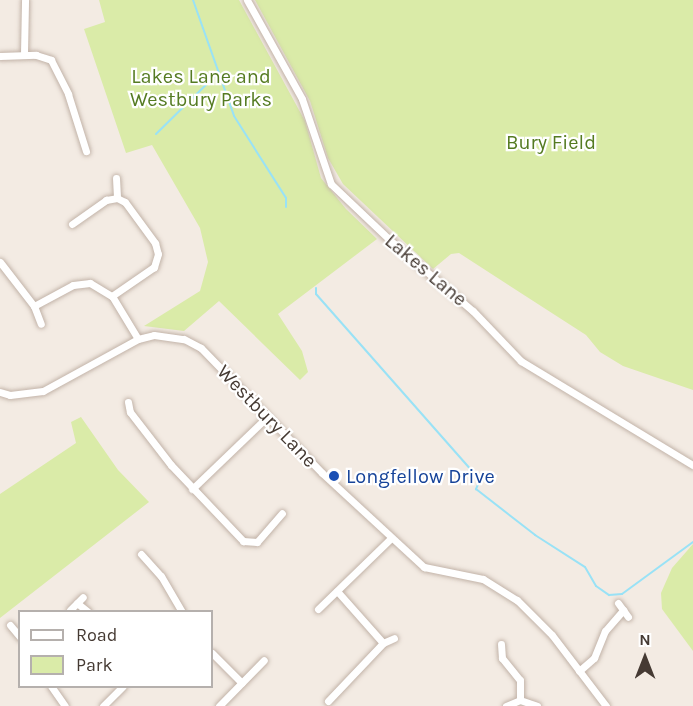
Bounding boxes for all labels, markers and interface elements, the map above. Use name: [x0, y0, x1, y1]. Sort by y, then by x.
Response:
park label: Lakes Lane and Westbury Parks: [130, 65, 272, 112]
park label: Bury Field: [506, 130, 596, 154]
street label: Lakes Lane: [380, 229, 472, 311]
street label: Westbury Lane: [212, 360, 322, 472]
place label: Longfellow Drive: [346, 464, 495, 488]
marker: Longfellow Drive: [327, 469, 341, 483]
legend: [18, 610, 213, 688]
text: Road: [76, 624, 117, 646]
north arrow: [615, 628, 675, 688]
text: N: [639, 630, 651, 649]
text: Park: [76, 654, 113, 676]

